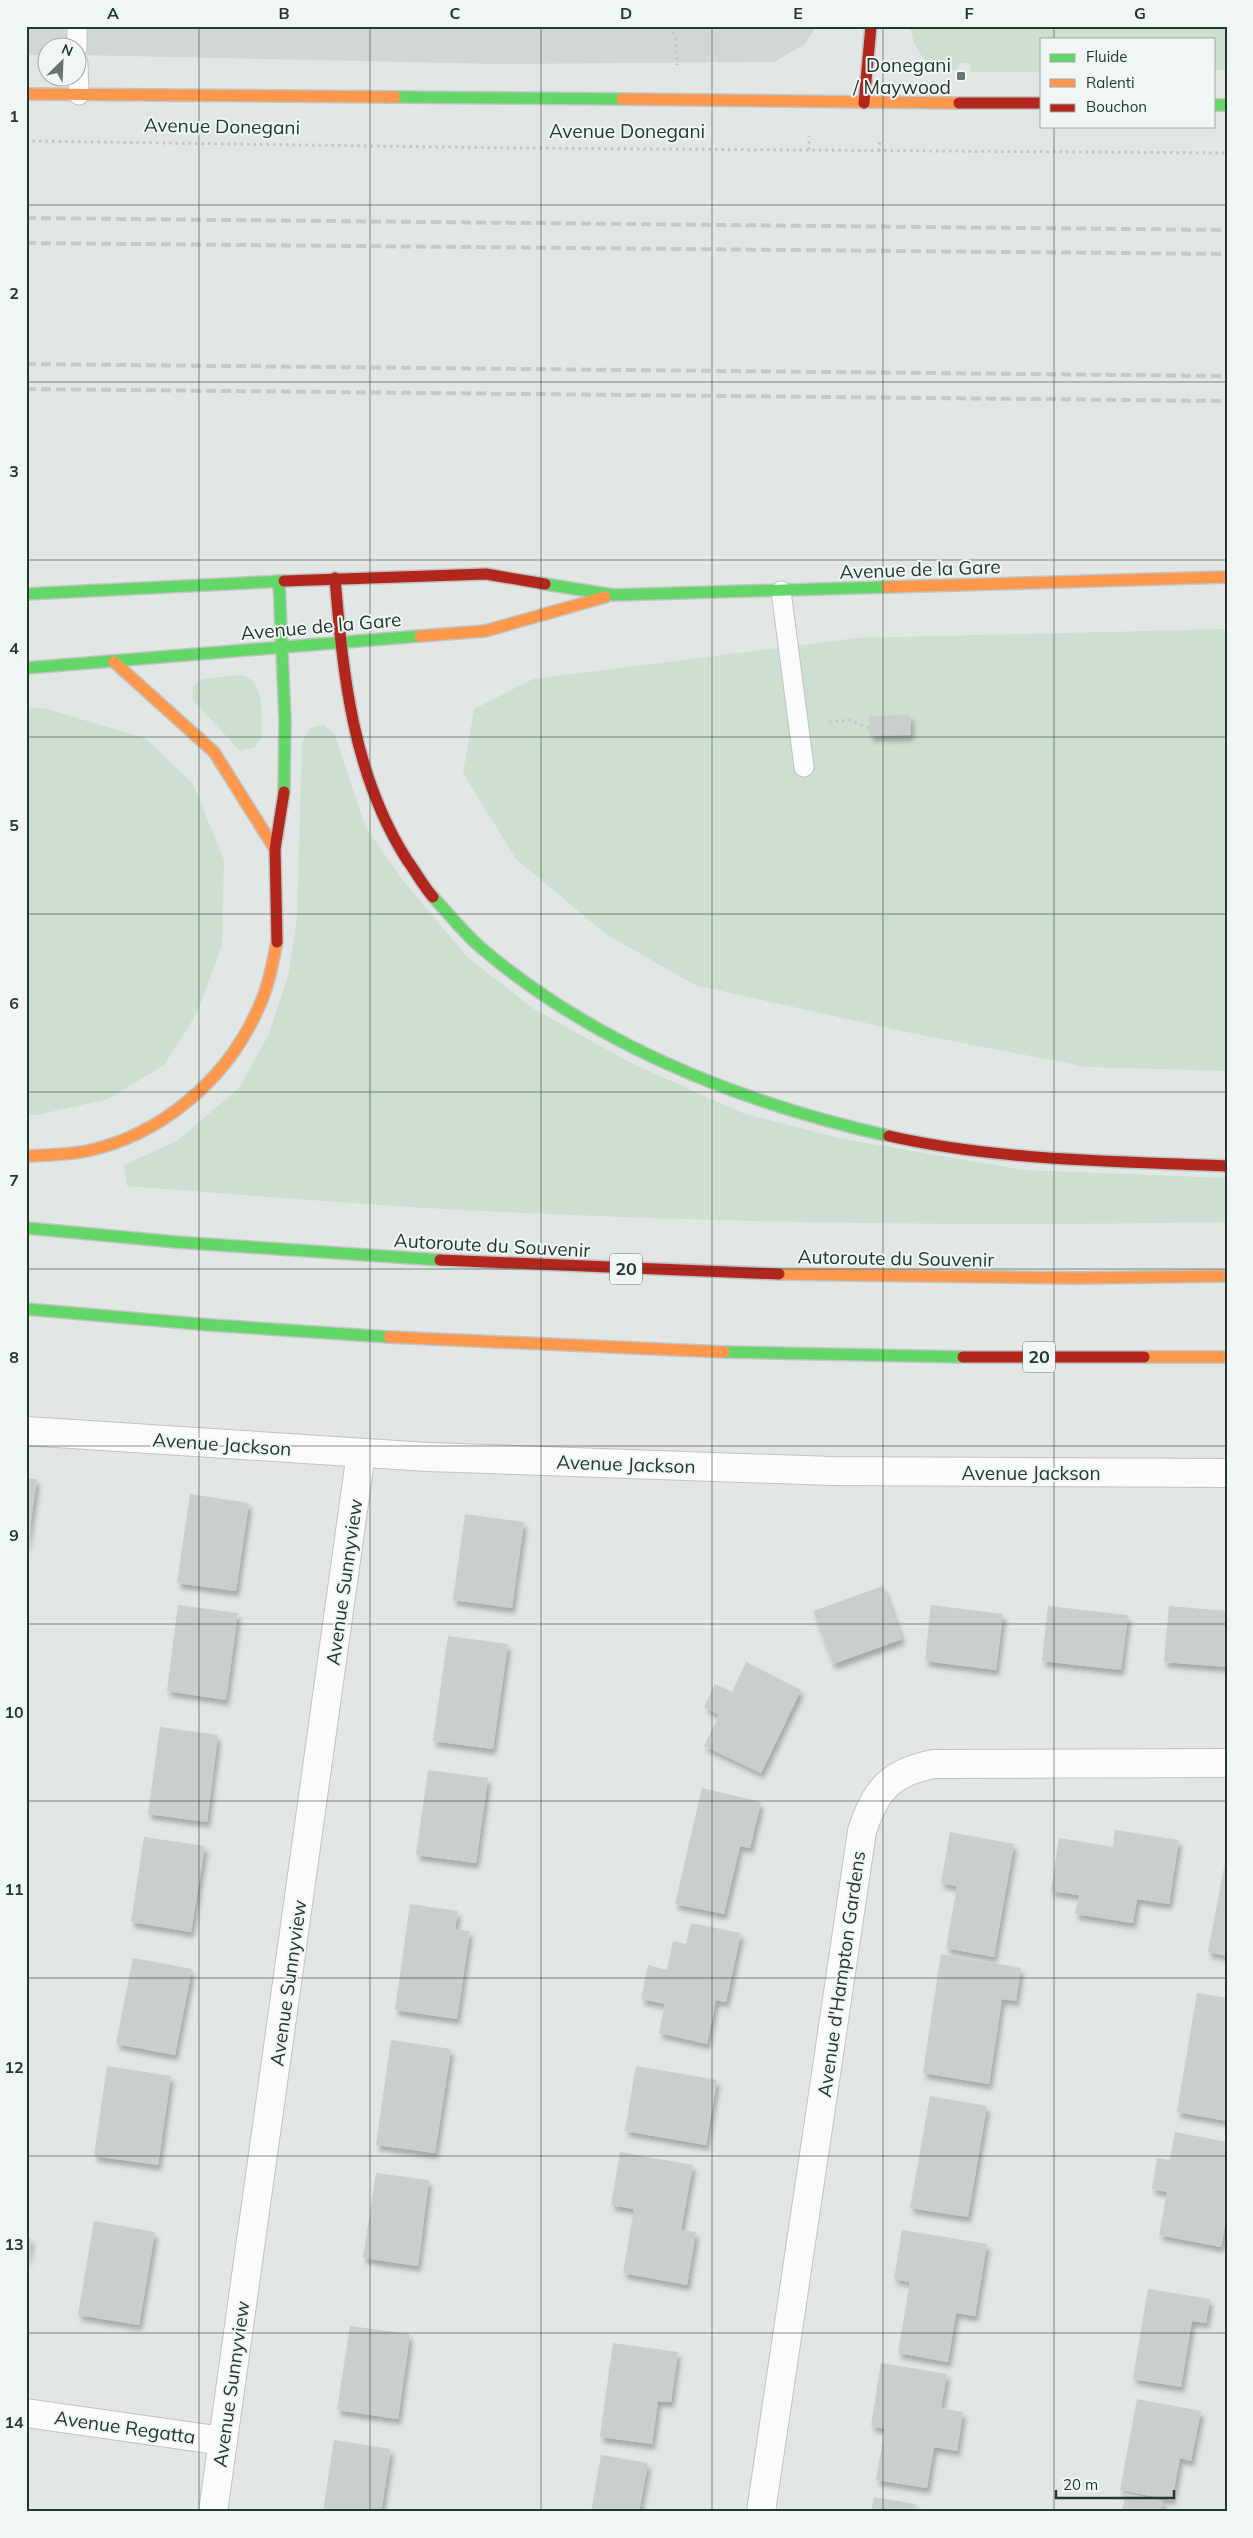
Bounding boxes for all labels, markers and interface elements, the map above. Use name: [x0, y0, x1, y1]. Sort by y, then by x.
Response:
text: A: [107, 3, 119, 23]
text: B: [278, 3, 290, 23]
text: C: [450, 3, 461, 23]
text: D: [620, 3, 632, 23]
text: E: [793, 3, 803, 23]
text: F: [964, 3, 974, 23]
text: G: [1134, 3, 1146, 23]
north arrow: [38, 38, 88, 88]
legend: [1040, 38, 1216, 128]
text: N: [59, 40, 76, 60]
text: Fluide: [1086, 47, 1127, 66]
place label: Donegani / Maywood: [852, 53, 951, 99]
marker: Donegani / Maywood: [955, 70, 967, 82]
text: Ralenti: [1086, 73, 1135, 92]
text: Bouchon: [1086, 97, 1147, 116]
text: 1: [9, 106, 19, 126]
street label: Avenue Donegani: [144, 113, 300, 139]
street label: Avenue Donegani: [549, 119, 705, 143]
text: 2: [9, 283, 19, 303]
text: 3: [9, 461, 19, 481]
street label: Avenue de la Gare: [839, 554, 1001, 584]
street label: Avenue de la Gare: [240, 607, 402, 645]
text: 4: [9, 638, 19, 658]
text: 5: [9, 815, 19, 835]
text: 6: [9, 993, 19, 1013]
text: 7: [9, 1170, 19, 1190]
street label: Autoroute du Souvenir: [393, 1228, 591, 1262]
street label: Autoroute du Souvenir: [798, 1244, 995, 1272]
road number: 20: [610, 1254, 642, 1285]
road number: 20: [1023, 1341, 1055, 1372]
text: 8: [9, 1347, 19, 1367]
street label: Avenue Jackson: [152, 1427, 292, 1461]
street label: Avenue Jackson: [556, 1450, 696, 1478]
street label: Avenue Jackson: [961, 1461, 1101, 1485]
street label: Avenue Sunnyview: [320, 1497, 368, 1667]
text: 9: [9, 1525, 19, 1545]
text: 10: [4, 1702, 24, 1722]
street label: Avenue d'Hampton Gardens: [812, 1849, 870, 2099]
text: 11: [4, 1879, 24, 1899]
street label: Avenue Sunnyview: [264, 1898, 312, 2068]
text: 12: [4, 2057, 24, 2077]
text: 13: [4, 2234, 24, 2254]
street label: Avenue Sunnyview: [207, 2299, 255, 2469]
street label: Avenue Regatta: [53, 2405, 197, 2449]
text: 14: [4, 2412, 24, 2432]
scale bar: [1056, 2468, 1173, 2500]
text: 20 m: [1063, 2475, 1098, 2494]

